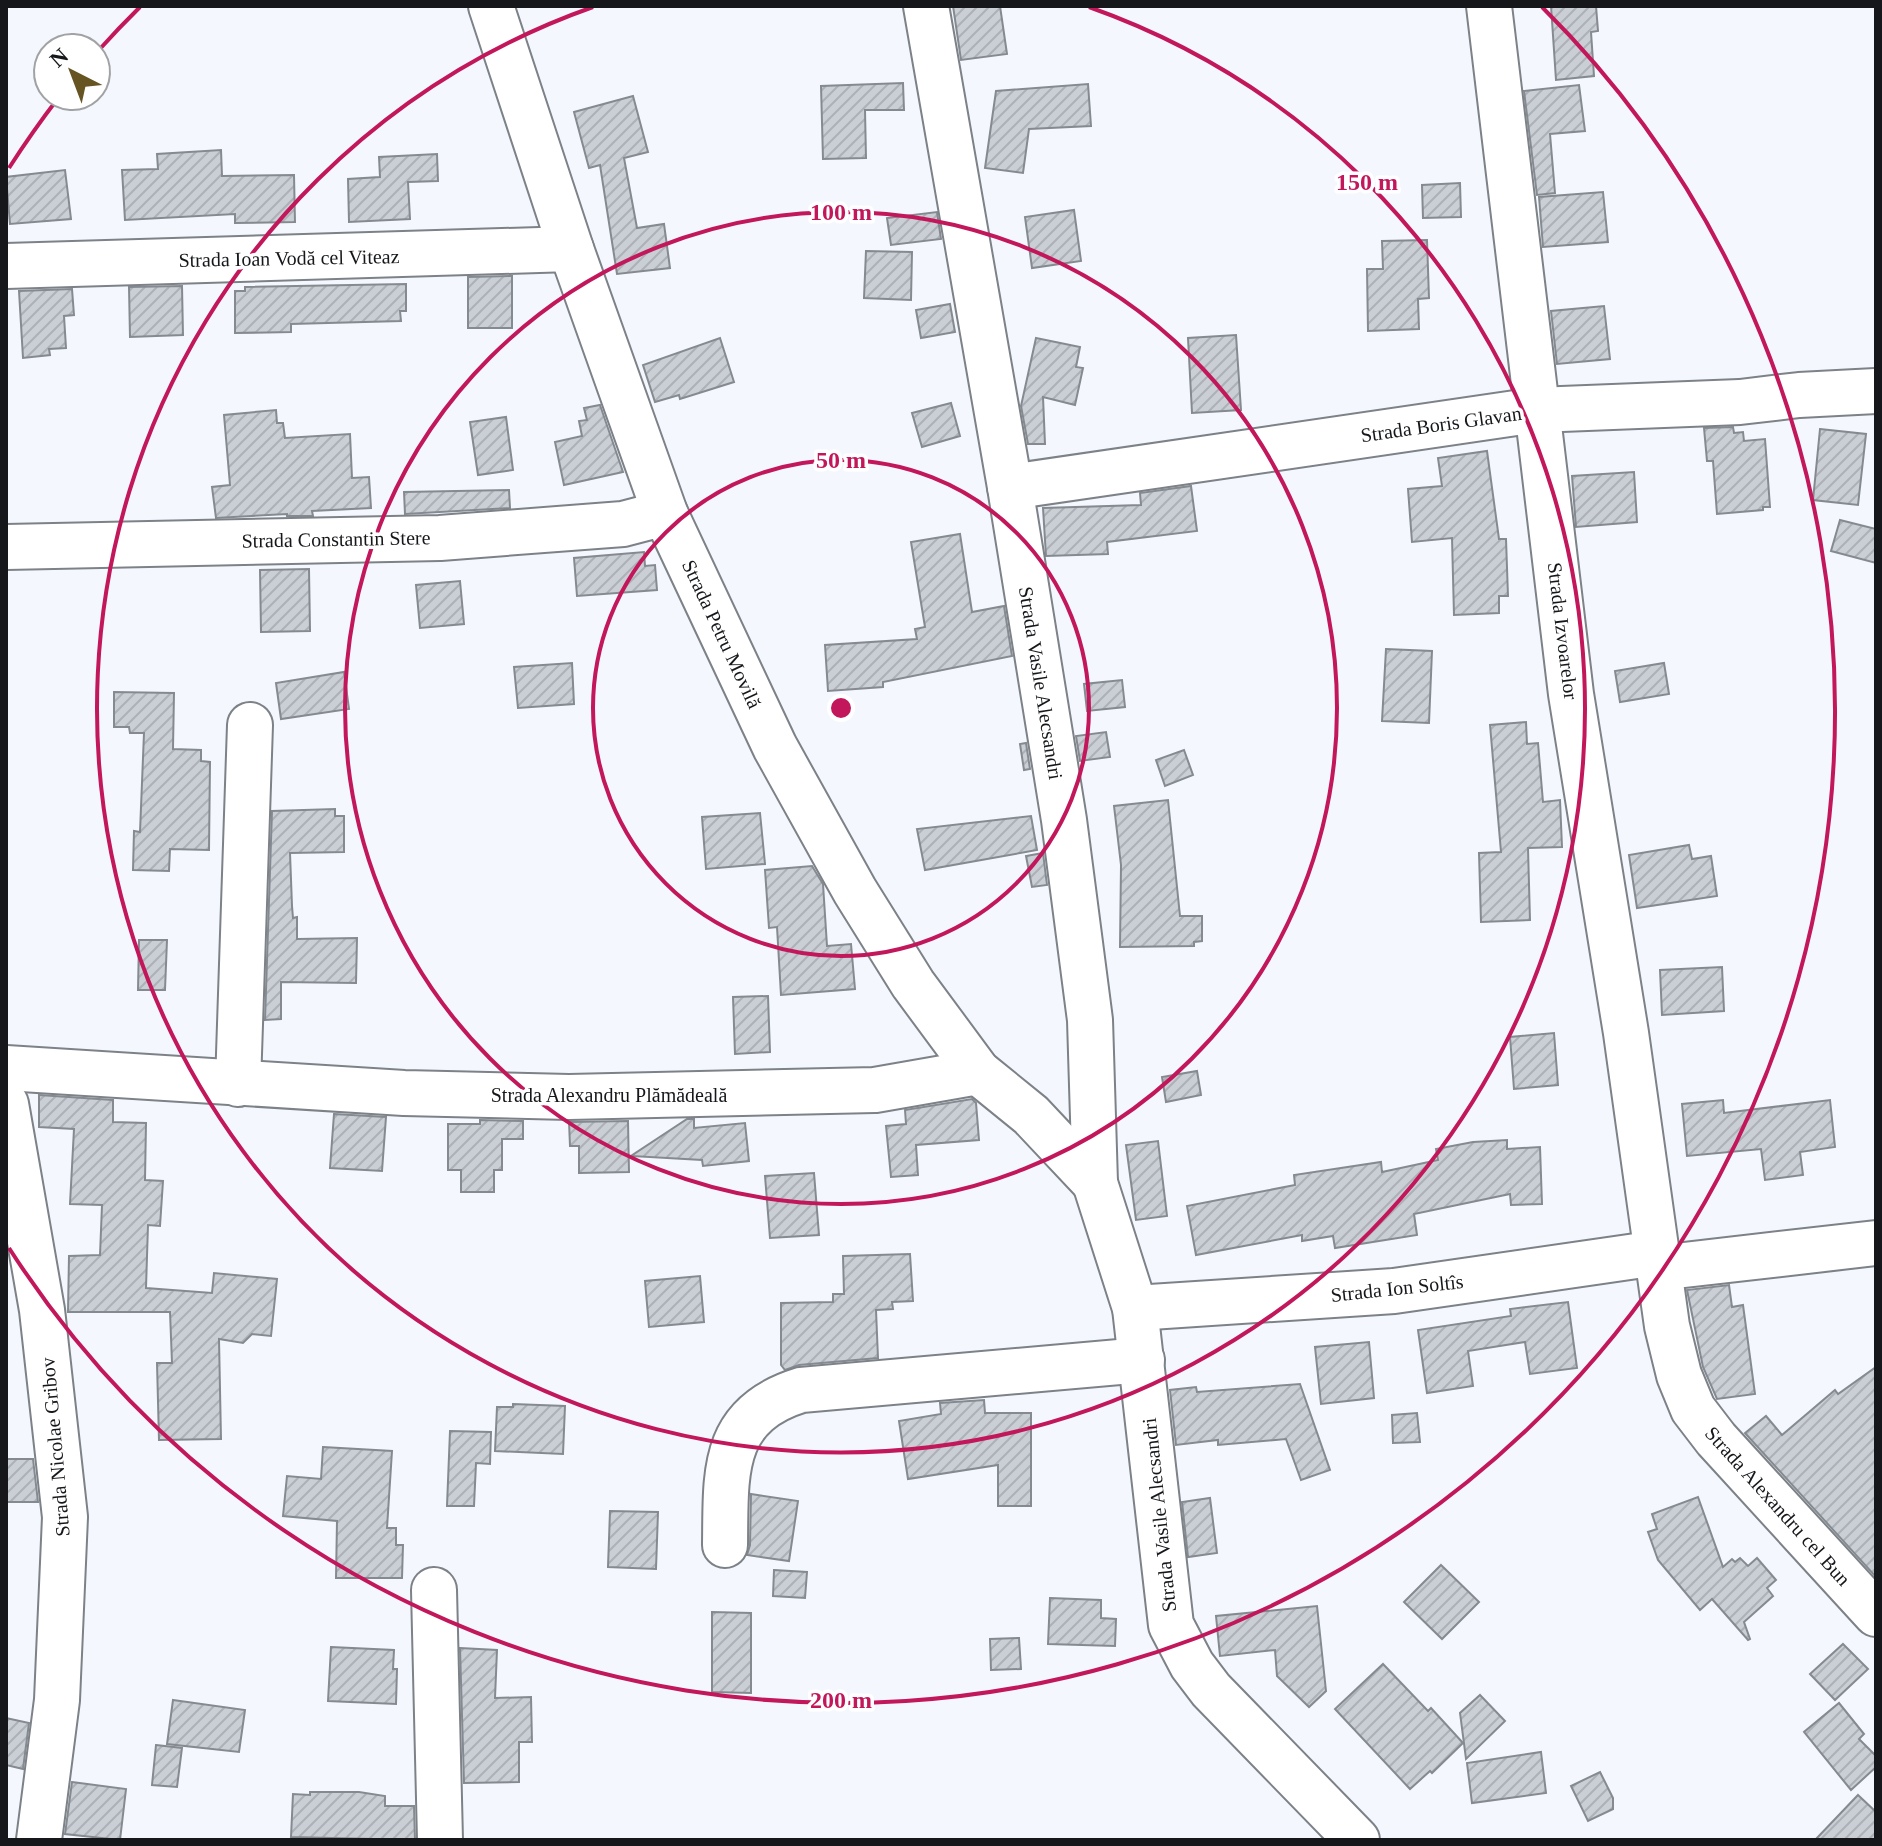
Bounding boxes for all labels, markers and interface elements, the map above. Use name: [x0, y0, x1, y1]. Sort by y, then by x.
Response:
north arrow: [32, 32, 112, 112]
text: N: [45, 43, 73, 72]
text: 150 m: [1336, 169, 1398, 195]
text: 100 m: [810, 199, 872, 225]
street label: Strada Ioan Vodă cel Viteaz: [178, 245, 400, 271]
street label: Strada Boris Glavan: [1359, 402, 1523, 446]
text: 50 m: [816, 447, 866, 473]
street label: Strada Constantin Stere: [241, 526, 431, 552]
street label: Strada Petru Movilă: [678, 556, 766, 712]
street label: Strada Izvoarelor: [1544, 561, 1582, 701]
street label: Strada Vasile Alecsandri: [1015, 585, 1067, 782]
centre of rings: [827, 694, 855, 722]
street label: Strada Alexandru Plămădeală: [491, 1084, 727, 1106]
street label: Strada Ion Soltîs: [1330, 1270, 1465, 1306]
street label: Strada Nicolae Gribov: [36, 1356, 74, 1538]
street label: Strada Vasile Alecsandri: [1138, 1416, 1180, 1613]
street label: Strada Alexandru cel Bun: [1701, 1422, 1855, 1590]
text: 200 m: [810, 1687, 872, 1713]

